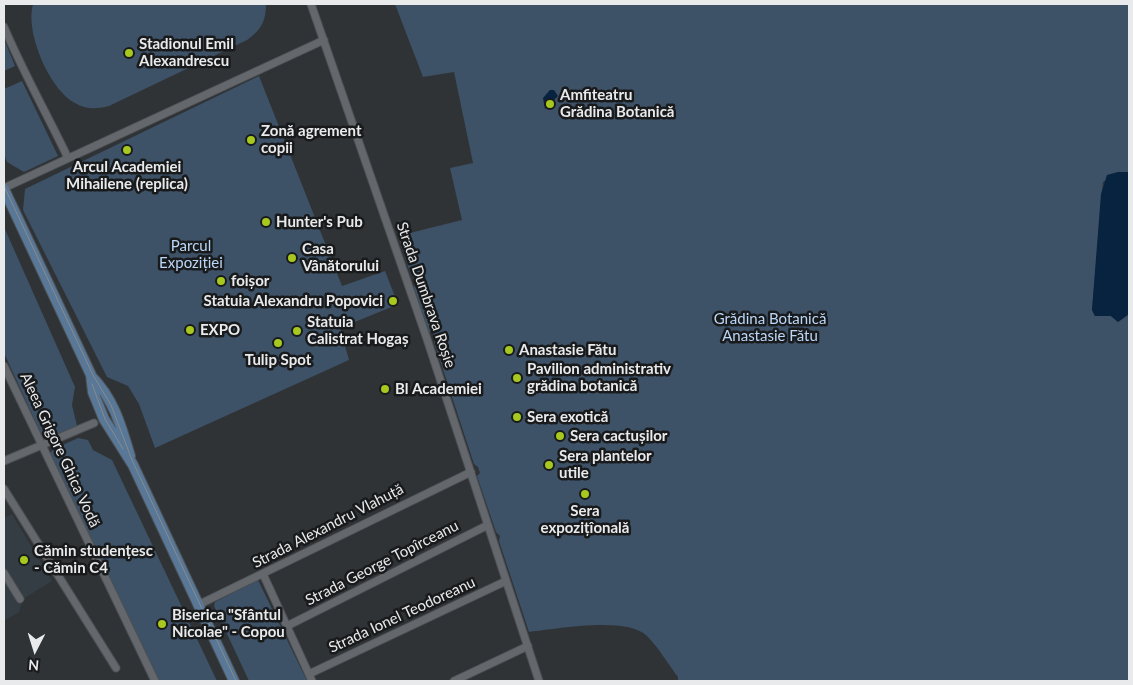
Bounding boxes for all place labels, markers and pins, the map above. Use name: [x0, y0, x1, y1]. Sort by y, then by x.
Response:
place label: Stadionul Emil Alexandrescu: [139, 35, 234, 70]
marker: Stadionul Emil Alexandrescu: [123, 47, 135, 59]
place label: Amfiteatru Grădina Botanică: [560, 86, 674, 121]
marker: Amfiteatru Grădina Botanică: [544, 98, 556, 110]
place label: Zonă agrement copii: [261, 122, 362, 157]
marker: Zonă agrement copii: [245, 134, 257, 146]
marker: Arcul Academiei Mihailene (replica): [121, 144, 133, 156]
place label: Arcul Academiei Mihailene (replica): [66, 158, 188, 193]
place label: Hunter's Pub: [276, 213, 363, 231]
marker: Hunter's Pub: [260, 216, 272, 228]
place label: Casa Vânătorului: [302, 240, 379, 275]
marker: Casa Vânătorului: [286, 252, 298, 264]
place label: foișor: [231, 272, 269, 290]
marker: foișor: [215, 275, 227, 287]
place label: Statuia Alexandru Popovici: [204, 292, 383, 310]
marker: Statuia Alexandru Popovici: [387, 295, 399, 307]
place label: Statuia Calistrat Hogaș: [307, 313, 408, 348]
place label: EXPO: [200, 321, 240, 339]
marker: EXPO: [184, 324, 196, 336]
marker: Statuia Calistrat Hogaș: [291, 325, 303, 337]
marker: Tulip Spot: [272, 337, 284, 349]
place label: Anastasie Fătu: [519, 341, 616, 359]
marker: Anastasie Fătu: [503, 344, 515, 356]
place label: Tulip Spot: [245, 351, 311, 369]
place label: Pavilion administrativ grădina botanică: [527, 360, 671, 395]
marker: Pavilion administrativ grădina botanică: [511, 372, 523, 384]
place label: Bl Academiei: [395, 380, 482, 398]
marker: Bl Academiei: [379, 383, 391, 395]
place label: Sera exotică: [527, 408, 608, 426]
marker: Sera exotică: [511, 411, 523, 423]
place label: Sera cactușilor: [570, 427, 667, 445]
marker: Sera cactușilor: [554, 430, 566, 442]
place label: Sera plantelor utile: [559, 447, 652, 482]
marker: Sera plantelor utile: [543, 459, 555, 471]
marker: Sera expozițîonală: [579, 488, 591, 500]
place label: Sera expozițîonală: [541, 502, 629, 537]
place label: Cămin studențesc - Cămin C4: [34, 542, 153, 577]
marker: Cămin studențesc - Cămin C4: [18, 554, 30, 566]
place label: Biserica "Sfântul Nicolae" - Copou: [172, 606, 285, 641]
marker: Biserica "Sfântul Nicolae" - Copou: [156, 618, 168, 630]

